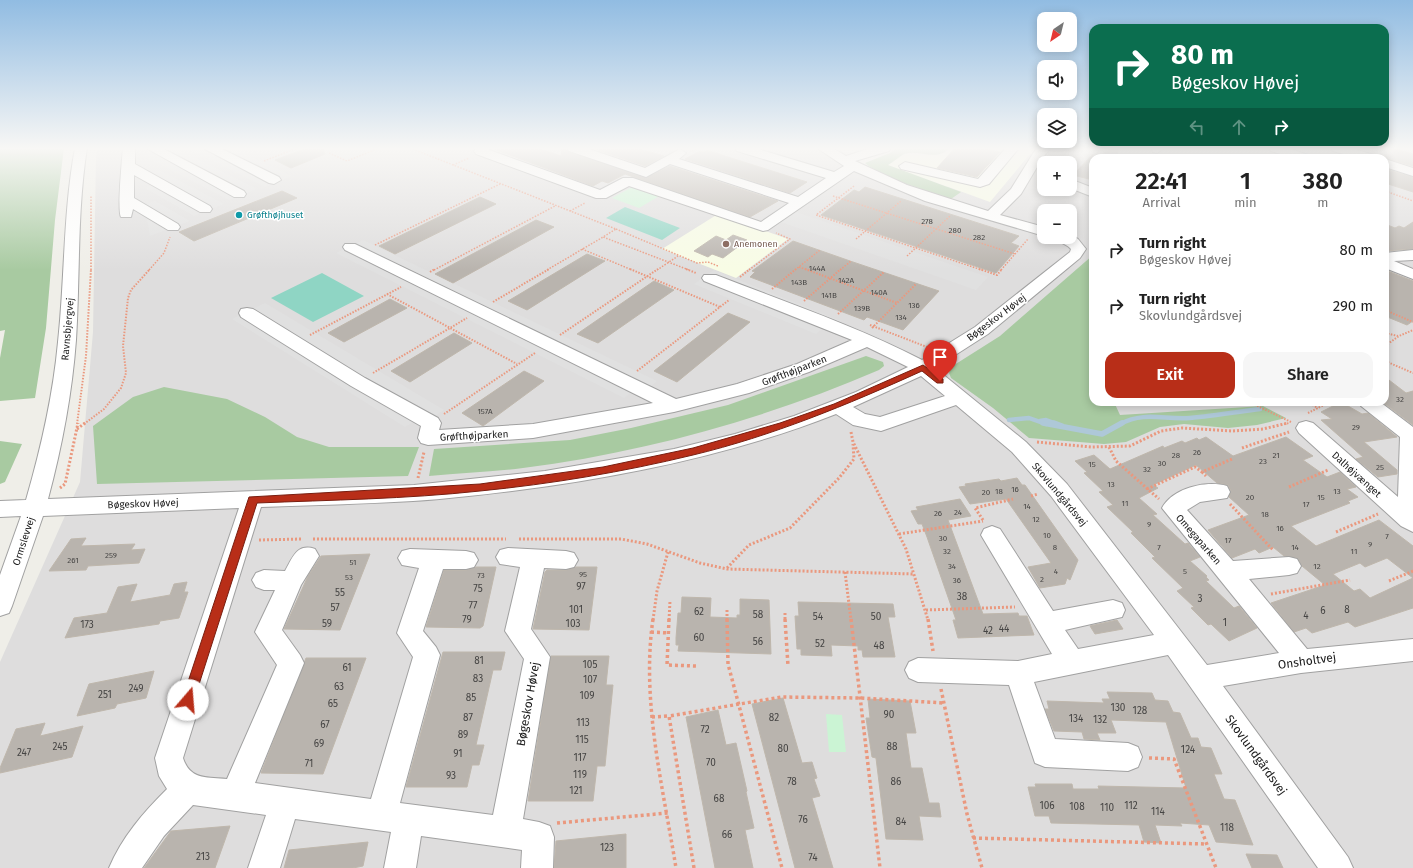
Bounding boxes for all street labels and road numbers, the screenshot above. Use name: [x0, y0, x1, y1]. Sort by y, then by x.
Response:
street label: Bøgeskov Høvej: [965, 291, 1029, 344]
street label: Ravnsbjergvej: [59, 297, 77, 361]
street label: Grøfthøjparken: [760, 353, 829, 389]
street label: Grøfthøjparken: [439, 428, 509, 444]
street label: Dalhøjvænget: [1329, 449, 1384, 500]
street label: Skovlundgårdsvej: [1029, 460, 1090, 529]
street label: Bøgeskov Høvej: [107, 497, 179, 511]
street label: Omegaparken: [1173, 512, 1223, 567]
street label: Ormslevvej: [10, 515, 37, 567]
street label: Onsholtvej: [1277, 650, 1337, 672]
street label: Bøgeskov Høvej: [514, 661, 542, 747]
street label: Skovlundgårdsvej: [1222, 712, 1290, 798]

